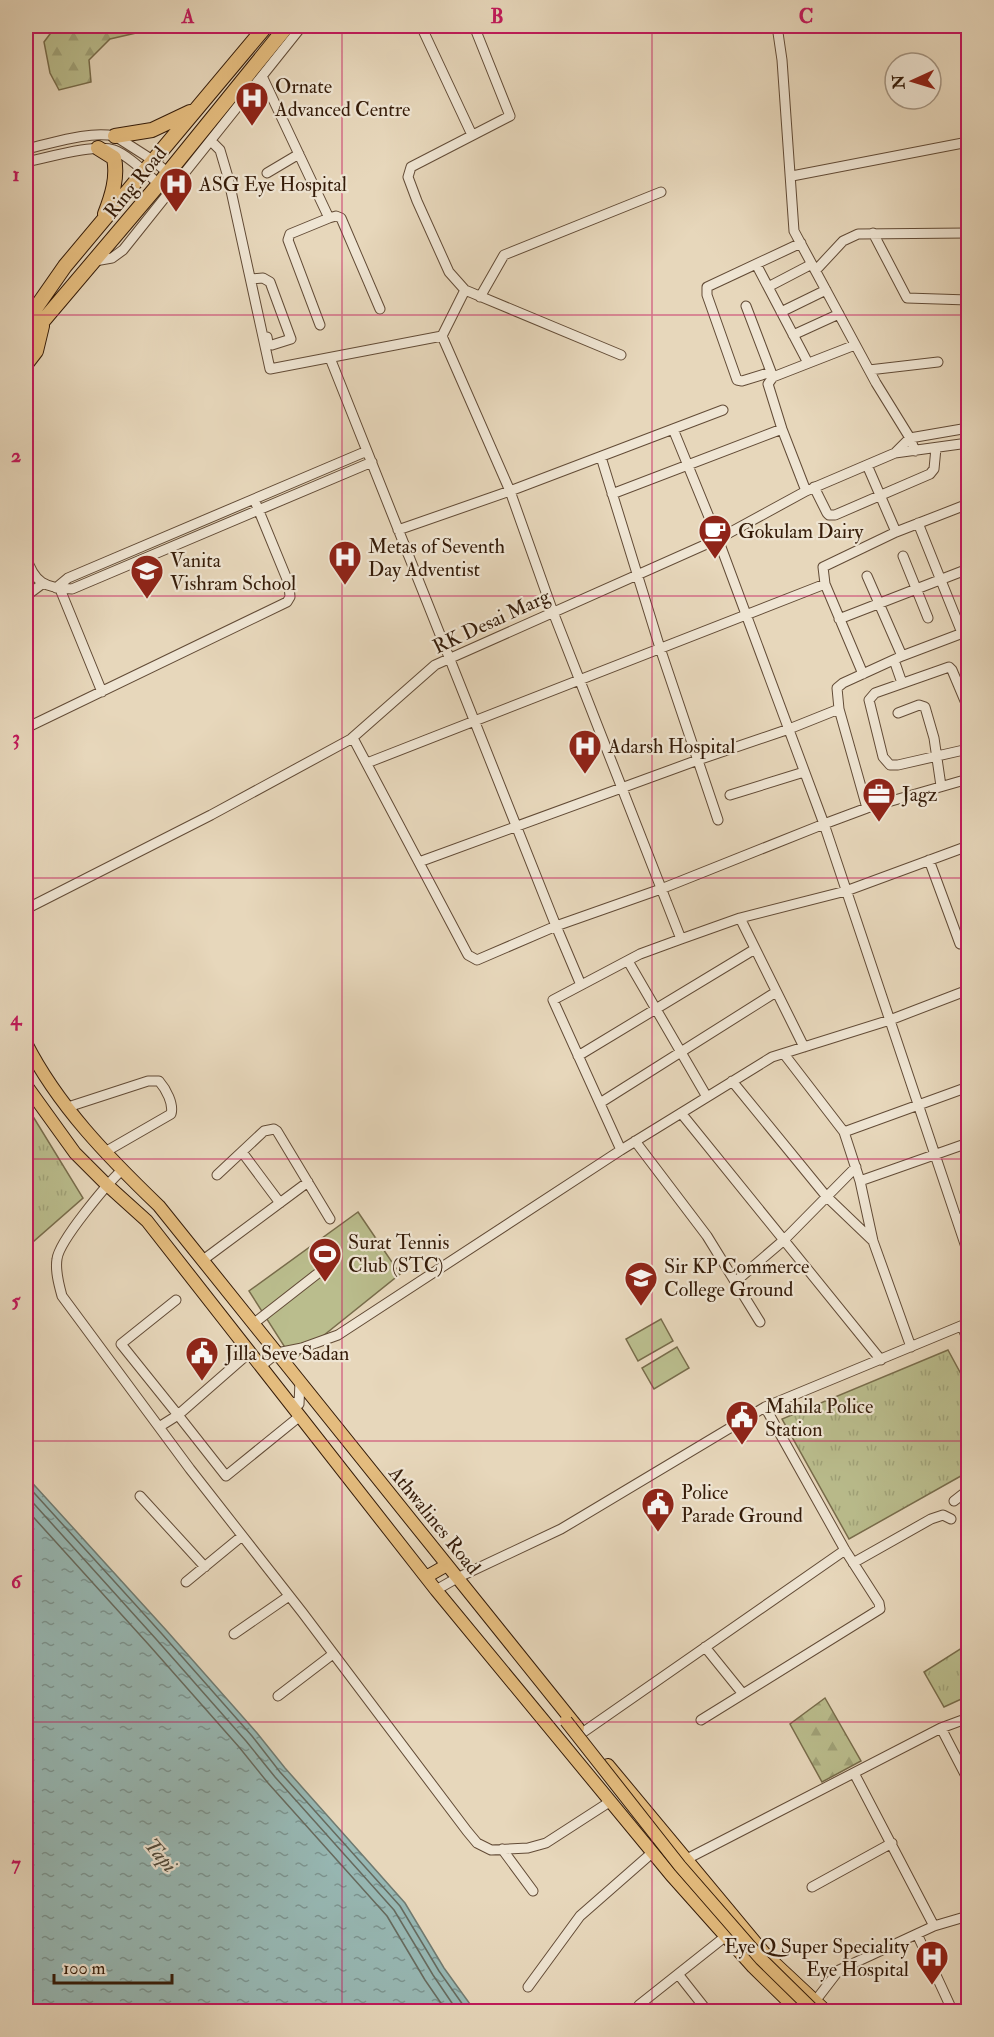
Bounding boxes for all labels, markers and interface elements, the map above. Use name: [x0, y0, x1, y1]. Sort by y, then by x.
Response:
text: A: [181, 4, 195, 29]
text: B: [490, 4, 504, 29]
text: C: [799, 4, 813, 29]
north arrow: [883, 51, 943, 111]
text: N: [889, 73, 910, 91]
place label: Ornate Advanced Centre: [274, 74, 410, 122]
hospital icon: Ornate Advanced Centre: [234, 80, 270, 127]
street label: Ring Road: [99, 141, 172, 224]
text: 1: [12, 162, 20, 187]
hospital icon: ASG Eye Hospital: [158, 166, 194, 213]
place label: ASG Eye Hospital: [198, 172, 347, 198]
text: 2: [11, 443, 21, 468]
cafe icon: Gokulam Dairy: [697, 513, 733, 560]
place label: Gokulam Dairy: [738, 519, 864, 544]
place label: Metas of Seventh Day Adventist: [368, 534, 505, 582]
hospital icon: Metas of Seventh Day Adventist: [327, 539, 363, 586]
place label: Vanita Vishram School: [170, 548, 296, 596]
school or university icon: Vanita Vishram School: [129, 553, 165, 600]
street label: RK Desai Marg: [429, 583, 555, 659]
text: 3: [12, 725, 20, 750]
hospital icon: Adarsh Hospital: [567, 728, 603, 775]
place label: Adarsh Hospital: [607, 734, 735, 760]
office icon: Jagz: [861, 776, 897, 823]
place label: Jagz: [901, 782, 938, 807]
text: 4: [10, 1006, 23, 1031]
place label: Surat Tennis Club (STC): [348, 1230, 449, 1278]
sports icon: Surat Tennis Club (STC): [307, 1236, 343, 1283]
place label: Sir KP Commerce College Ground: [664, 1254, 809, 1302]
school or university icon: Sir KP Commerce College Ground: [623, 1260, 659, 1307]
text: 5: [12, 1288, 22, 1313]
public building icon: Jilla Seve Sadan: [184, 1335, 220, 1382]
place label: Jilla Seve Sadan: [224, 1341, 349, 1366]
place label: Mahila Police Station: [765, 1394, 873, 1442]
public building icon: Mahila Police Station: [724, 1399, 760, 1446]
street label: Athwalines Road: [383, 1460, 486, 1580]
place label: Police Parade Ground: [681, 1480, 803, 1528]
public building icon: Police Parade Ground: [640, 1486, 676, 1533]
text: 6: [11, 1569, 23, 1594]
water label: Tapi: [138, 1832, 183, 1878]
text: 7: [11, 1851, 21, 1876]
place label: Eye Q Super Speciality Eye Hospital: [724, 1934, 910, 1983]
hospital icon: Eye Q Super Speciality Eye Hospital: [914, 1939, 950, 1986]
scale bar: [54, 1947, 172, 1985]
text: 100 m: [63, 1957, 106, 1980]

